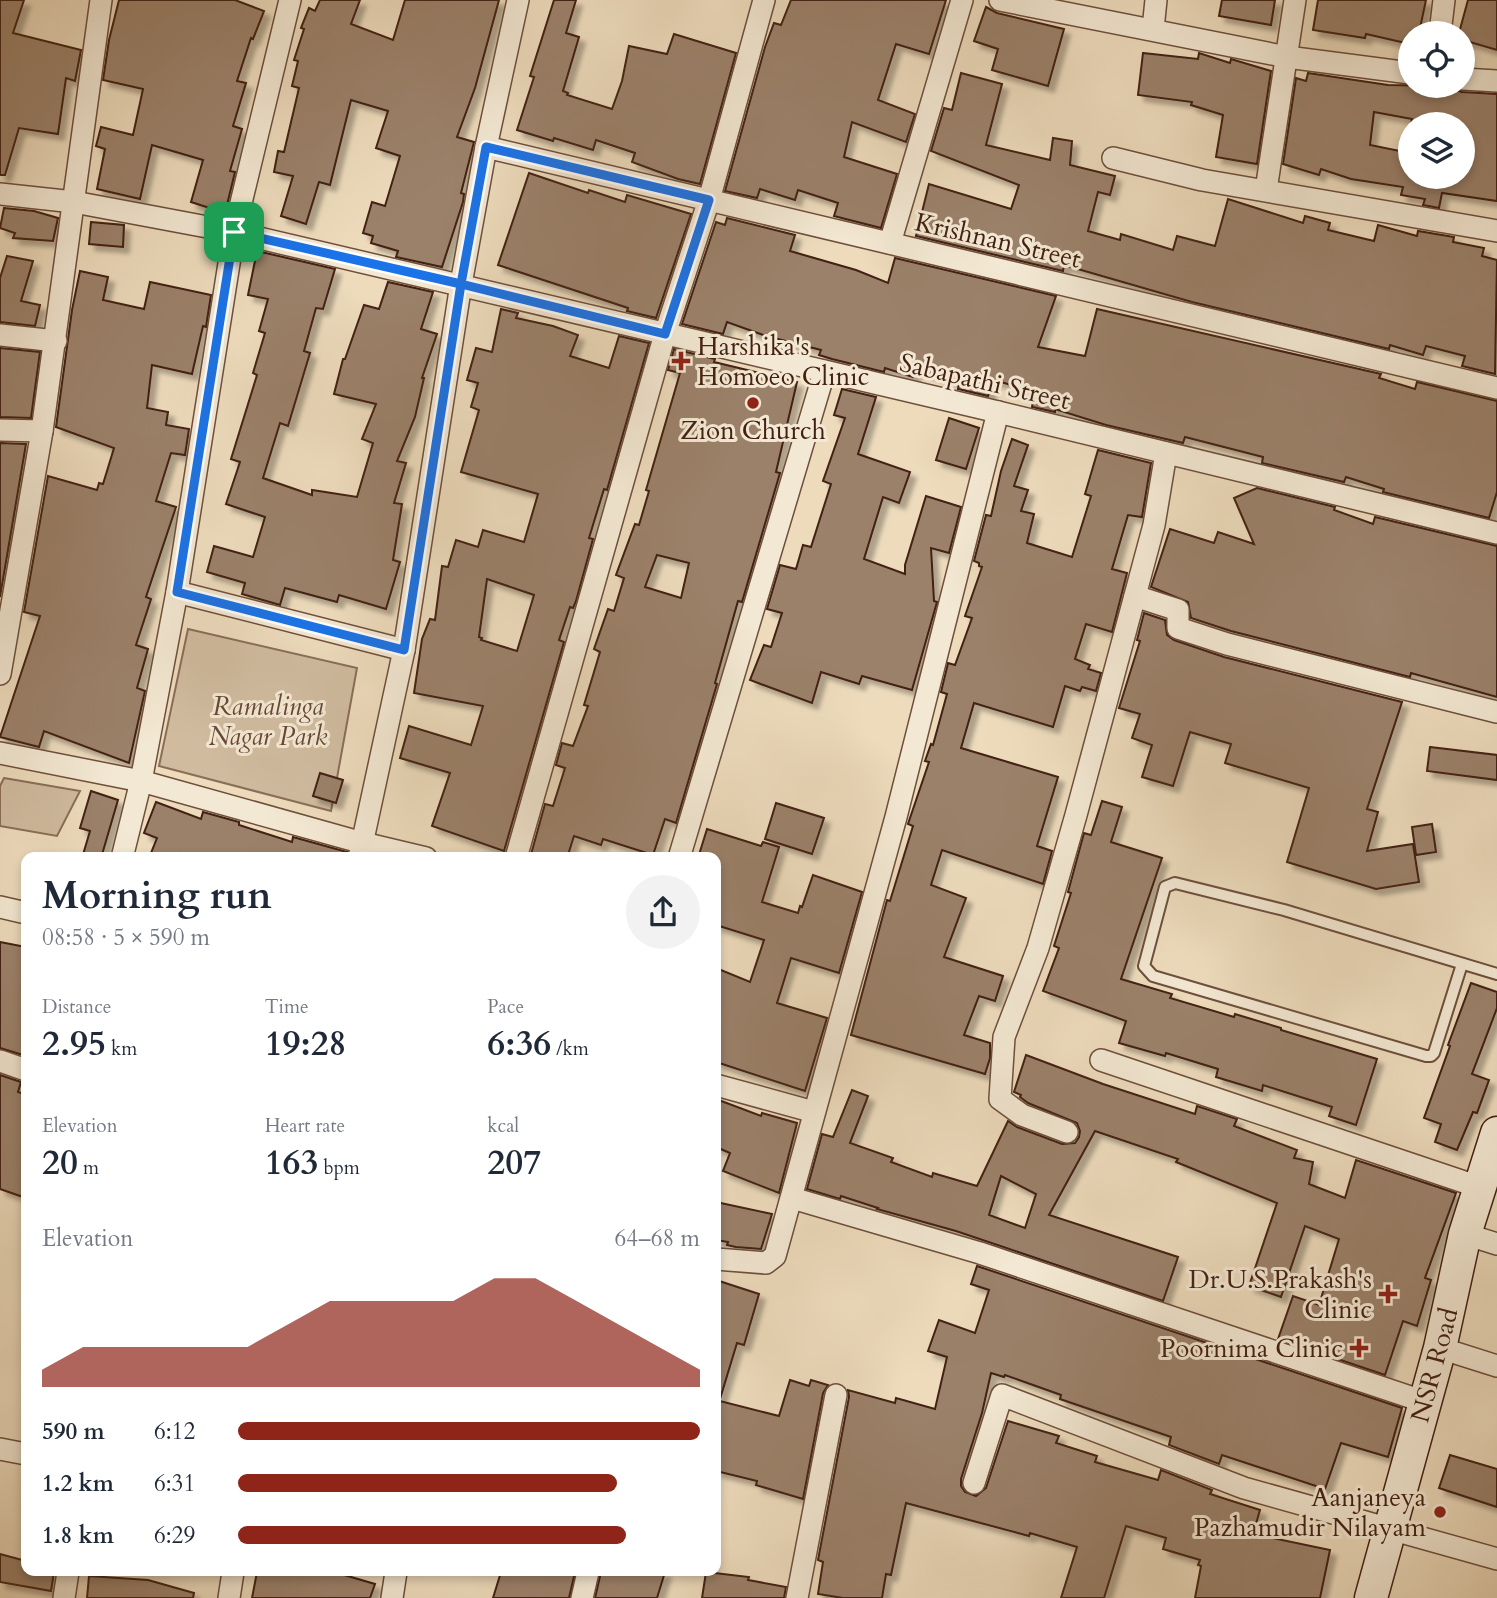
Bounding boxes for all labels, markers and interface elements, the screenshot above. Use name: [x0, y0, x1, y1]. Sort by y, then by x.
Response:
map controls: [1398, 21, 1475, 189]
button: locate: [1398, 21, 1475, 98]
button: layers: [1398, 112, 1475, 189]
pin: [204, 202, 264, 262]
street label: Krishnan Street: [911, 204, 1084, 277]
icon: arrive: [215, 213, 253, 251]
place label: Harshika's Homoeo Clinic: [697, 329, 869, 394]
street label: Sabapathi Street: [896, 345, 1074, 418]
marker: Harshika's Homoeo Clinic: [671, 351, 691, 371]
marker: Zion Church: [745, 395, 761, 411]
place label: Zion Church: [680, 413, 826, 448]
park label: Ramalinga Nagar Park: [209, 689, 327, 754]
text: Morning run: [42, 870, 272, 922]
button: share: [626, 875, 700, 949]
text: 08:58 · 5 × 590 m: [42, 922, 210, 953]
text: Distance: [42, 994, 111, 1020]
text: Time: [265, 994, 309, 1020]
text: Pace: [487, 994, 524, 1020]
text: 2.95: [42, 1020, 106, 1068]
text: 19:28: [265, 1020, 347, 1068]
text: 6:36: [487, 1020, 551, 1068]
text: km: [106, 1036, 137, 1062]
text: /km: [551, 1036, 589, 1062]
text: Elevation: [42, 1113, 117, 1139]
text: Heart rate: [265, 1113, 345, 1139]
text: kcal: [487, 1113, 519, 1139]
text: 20: [42, 1139, 78, 1187]
text: 163: [265, 1139, 318, 1187]
text: 207: [487, 1139, 541, 1187]
text: m: [78, 1155, 99, 1181]
text: bpm: [318, 1155, 360, 1181]
text: Elevation: [42, 1223, 133, 1254]
text: 64–68 m: [615, 1223, 700, 1254]
place label: Dr.U.S.Prakash's Clinic: [1189, 1262, 1372, 1327]
marker: Dr.U.S.Prakash's Clinic: [1378, 1284, 1398, 1304]
street label: NSR Road: [1402, 1304, 1467, 1426]
place label: Poornima Clinic: [1160, 1331, 1343, 1366]
marker: Poornima Clinic: [1349, 1338, 1369, 1358]
text: 590 m: [42, 1416, 105, 1447]
text: 6:12: [154, 1416, 195, 1447]
text: 1.2 km: [42, 1468, 114, 1499]
text: 6:31: [154, 1468, 195, 1499]
place label: Aanjaneya Pazhamudir Nilayam: [1194, 1480, 1426, 1545]
marker: Aanjaneya Pazhamudir Nilayam: [1432, 1504, 1448, 1520]
text: 1.8 km: [42, 1520, 114, 1551]
text: 6:29: [154, 1520, 195, 1551]

